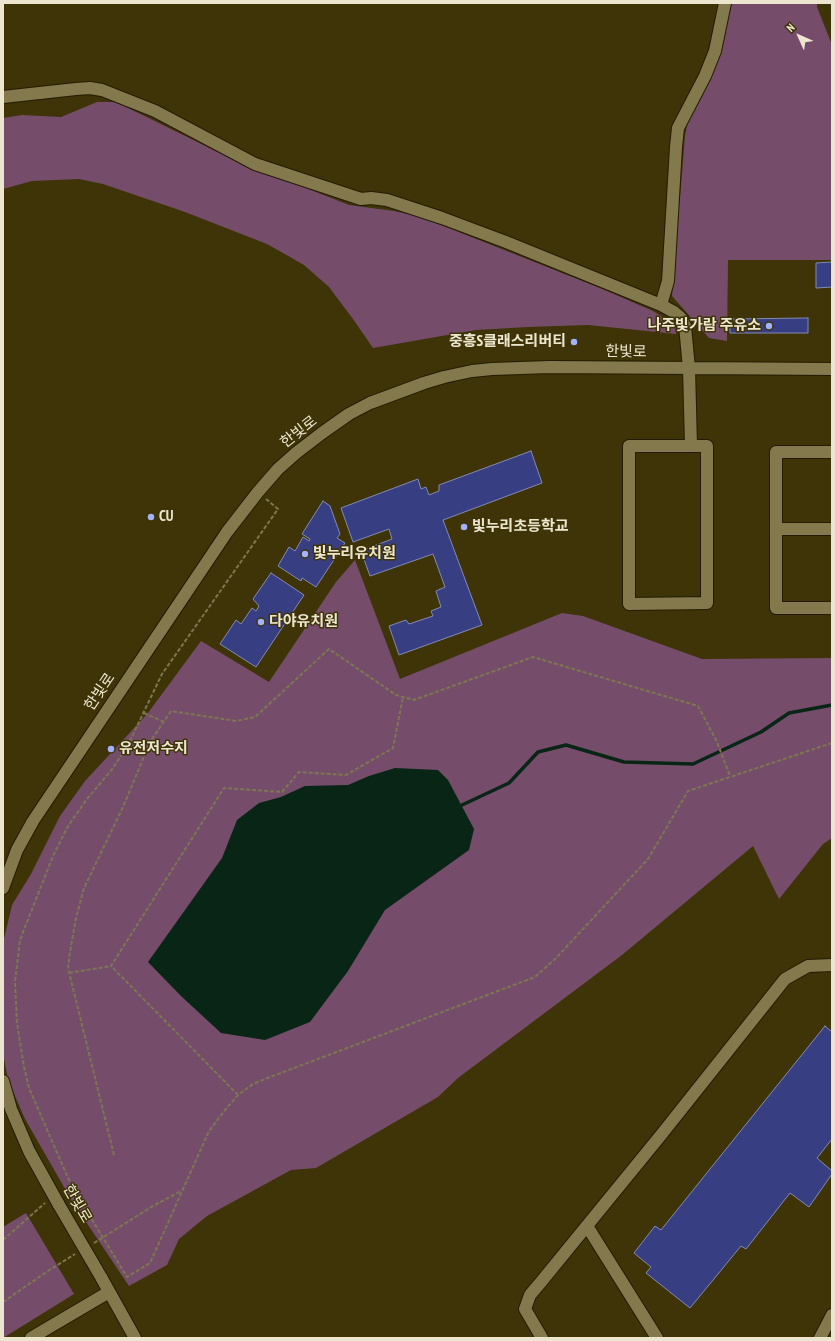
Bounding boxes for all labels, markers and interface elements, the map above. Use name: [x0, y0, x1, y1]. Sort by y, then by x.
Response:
north arrow: [779, 16, 819, 56]
text: N: [783, 20, 798, 35]
place label: 나주빛가람 주유소: [648, 317, 761, 335]
marker: 나주빛가람 주유소: [764, 321, 774, 331]
place label: 중흥S클래스리버티: [449, 333, 566, 351]
marker: 중흥S클래스리버티: [569, 337, 579, 347]
street label: 한빛로: [605, 343, 647, 361]
street label: 한빛로: [277, 412, 321, 452]
place label: CU: [159, 508, 174, 526]
marker: CU: [146, 512, 156, 522]
place label: 빛누리초등학교: [472, 518, 569, 536]
marker: 빛누리초등학교: [459, 522, 469, 532]
place label: 빛누리유치원: [313, 545, 396, 563]
marker: 빛누리유치원: [300, 549, 310, 559]
place label: 다야유치원: [269, 613, 338, 631]
marker: 다야유치원: [256, 617, 266, 627]
street label: 한빛로: [81, 670, 119, 714]
place label: 유전저수지: [119, 740, 188, 758]
marker: 유전저수지: [106, 744, 116, 754]
street label: 한빛로: [59, 1182, 95, 1226]

